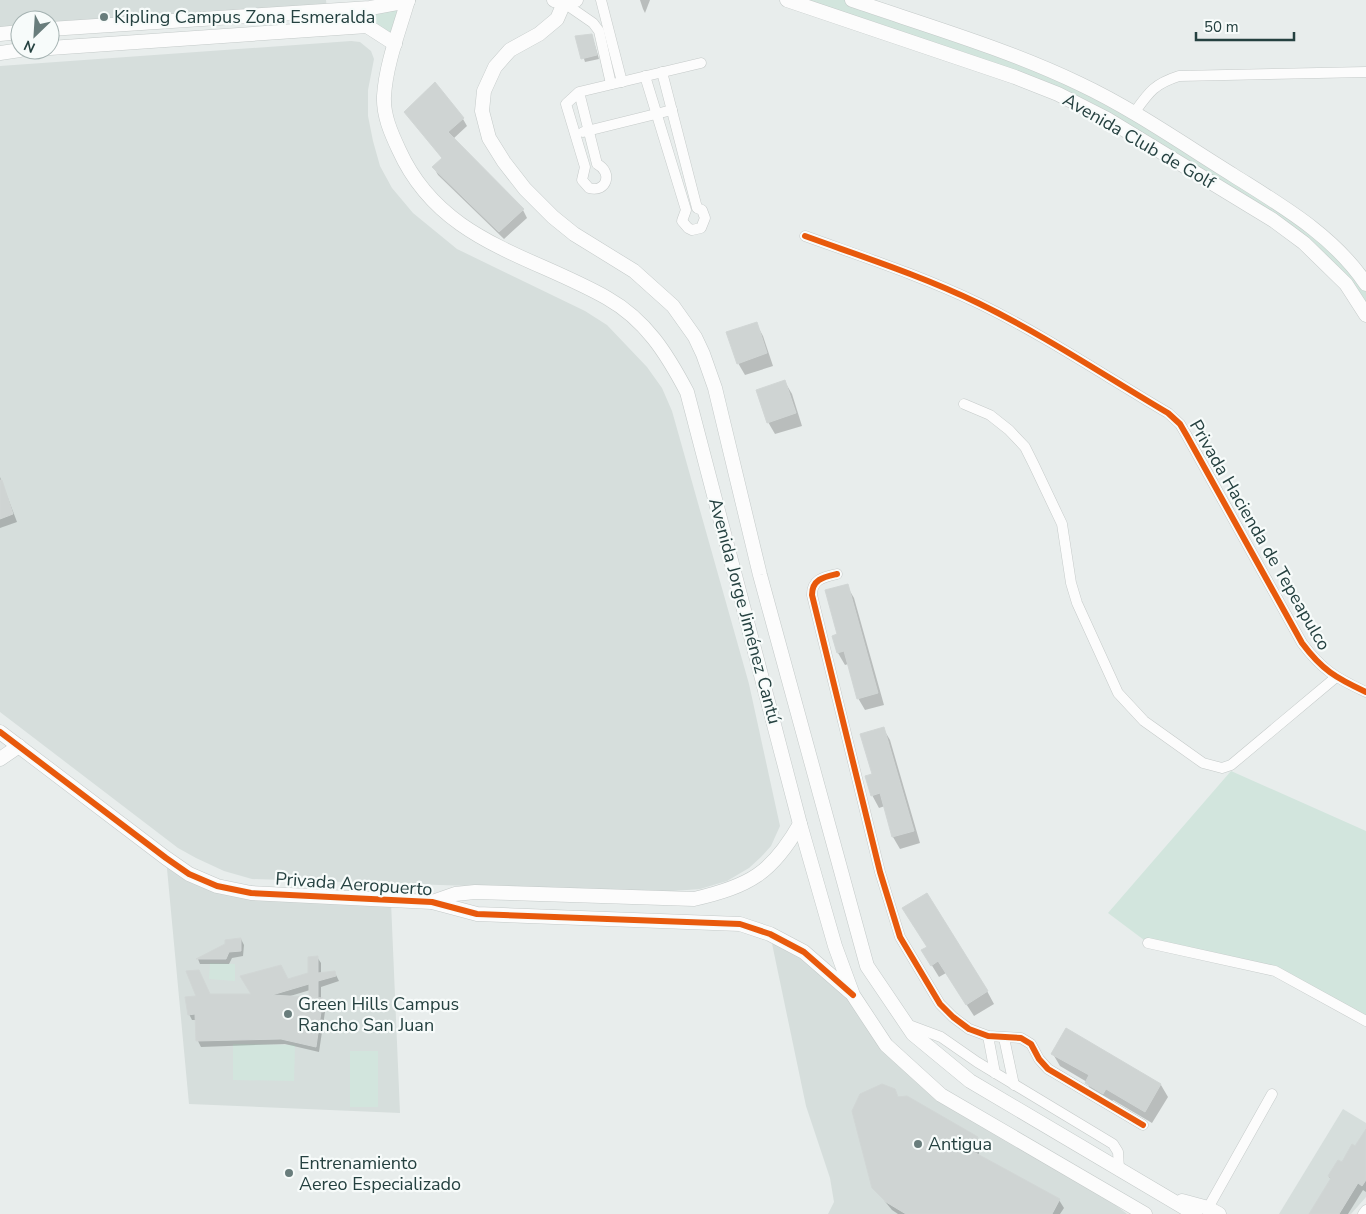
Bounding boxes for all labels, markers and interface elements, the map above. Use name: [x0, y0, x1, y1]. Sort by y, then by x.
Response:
place label: Kipling Campus Zona Esmeralda: [114, 5, 375, 29]
north arrow: [10, 10, 60, 60]
scale bar: [1196, 10, 1294, 42]
marker: Kipling Campus Zona Esmeralda: [98, 11, 110, 23]
text: 50 m: [1204, 17, 1239, 37]
text: N: [21, 36, 38, 57]
street label: Avenida Club de Golf: [1059, 88, 1220, 195]
street label: Privada Hacienda de Tepeapulco: [1184, 415, 1336, 655]
street label: Avenida Jorge Jiménez Cantú: [703, 495, 787, 727]
street label: Privada Aeropuerto: [275, 867, 433, 901]
place label: Green Hills Campus Rancho San Juan: [298, 992, 459, 1037]
marker: Green Hills Campus Rancho San Juan: [282, 1008, 294, 1020]
place label: Antigua: [928, 1132, 992, 1156]
marker: Antigua: [912, 1138, 924, 1150]
place label: Entrenamiento Aereo Especializado: [299, 1151, 461, 1196]
marker: Entrenamiento Aereo Especializado: [283, 1167, 295, 1179]

